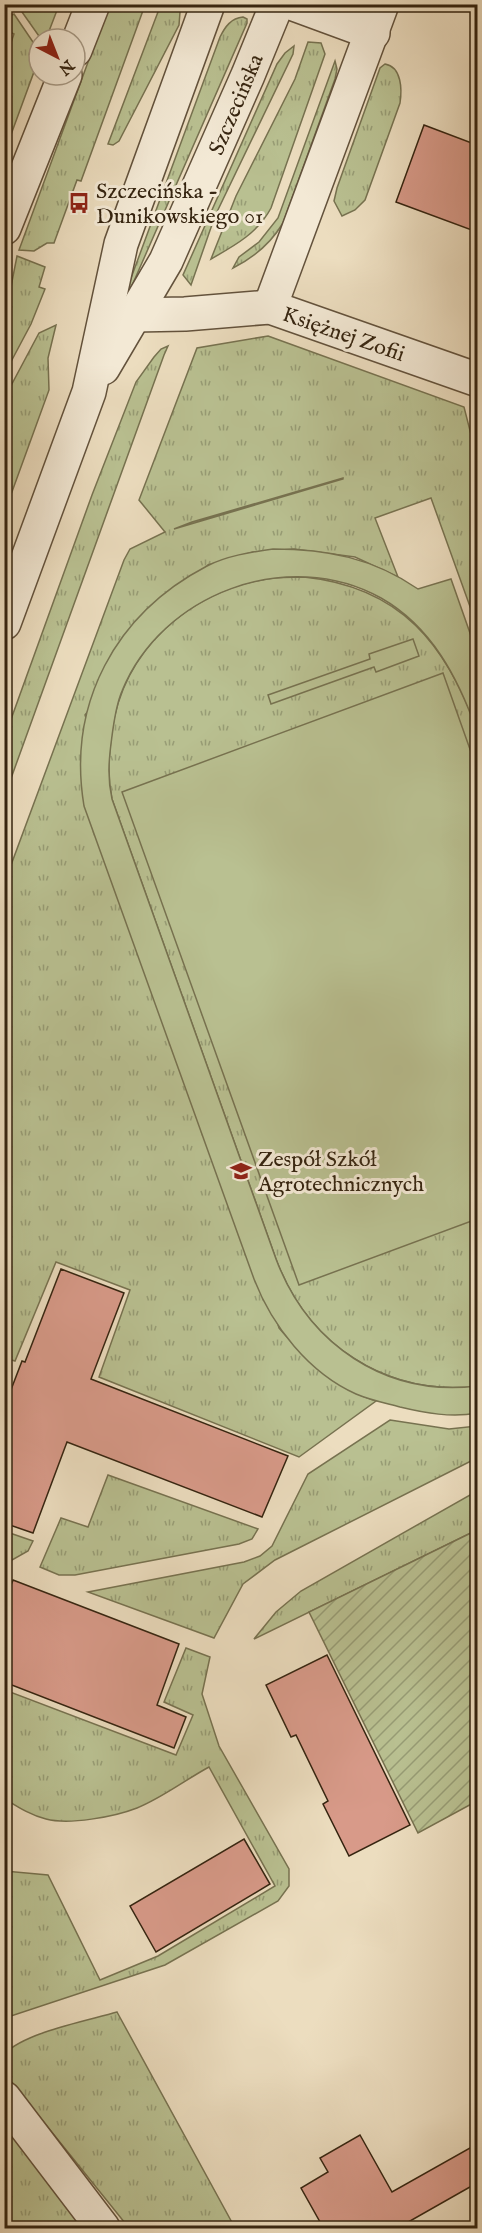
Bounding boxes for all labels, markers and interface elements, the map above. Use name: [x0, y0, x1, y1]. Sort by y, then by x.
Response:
north arrow: [27, 27, 87, 87]
street label: Szczecińska: [203, 49, 271, 160]
text: N: [54, 54, 78, 79]
place label: Szczecińska - Dunikowskiego 01: [96, 178, 263, 231]
bus stop icon: Szczecińska - Dunikowskiego 01: [67, 191, 91, 215]
street label: Księżnej Zofii: [278, 301, 408, 369]
place label: Zespół Szkół Agrotechnicznych: [257, 1146, 424, 1199]
school or university icon: Zespół Szkół Agrotechnicznych: [229, 1159, 253, 1183]

